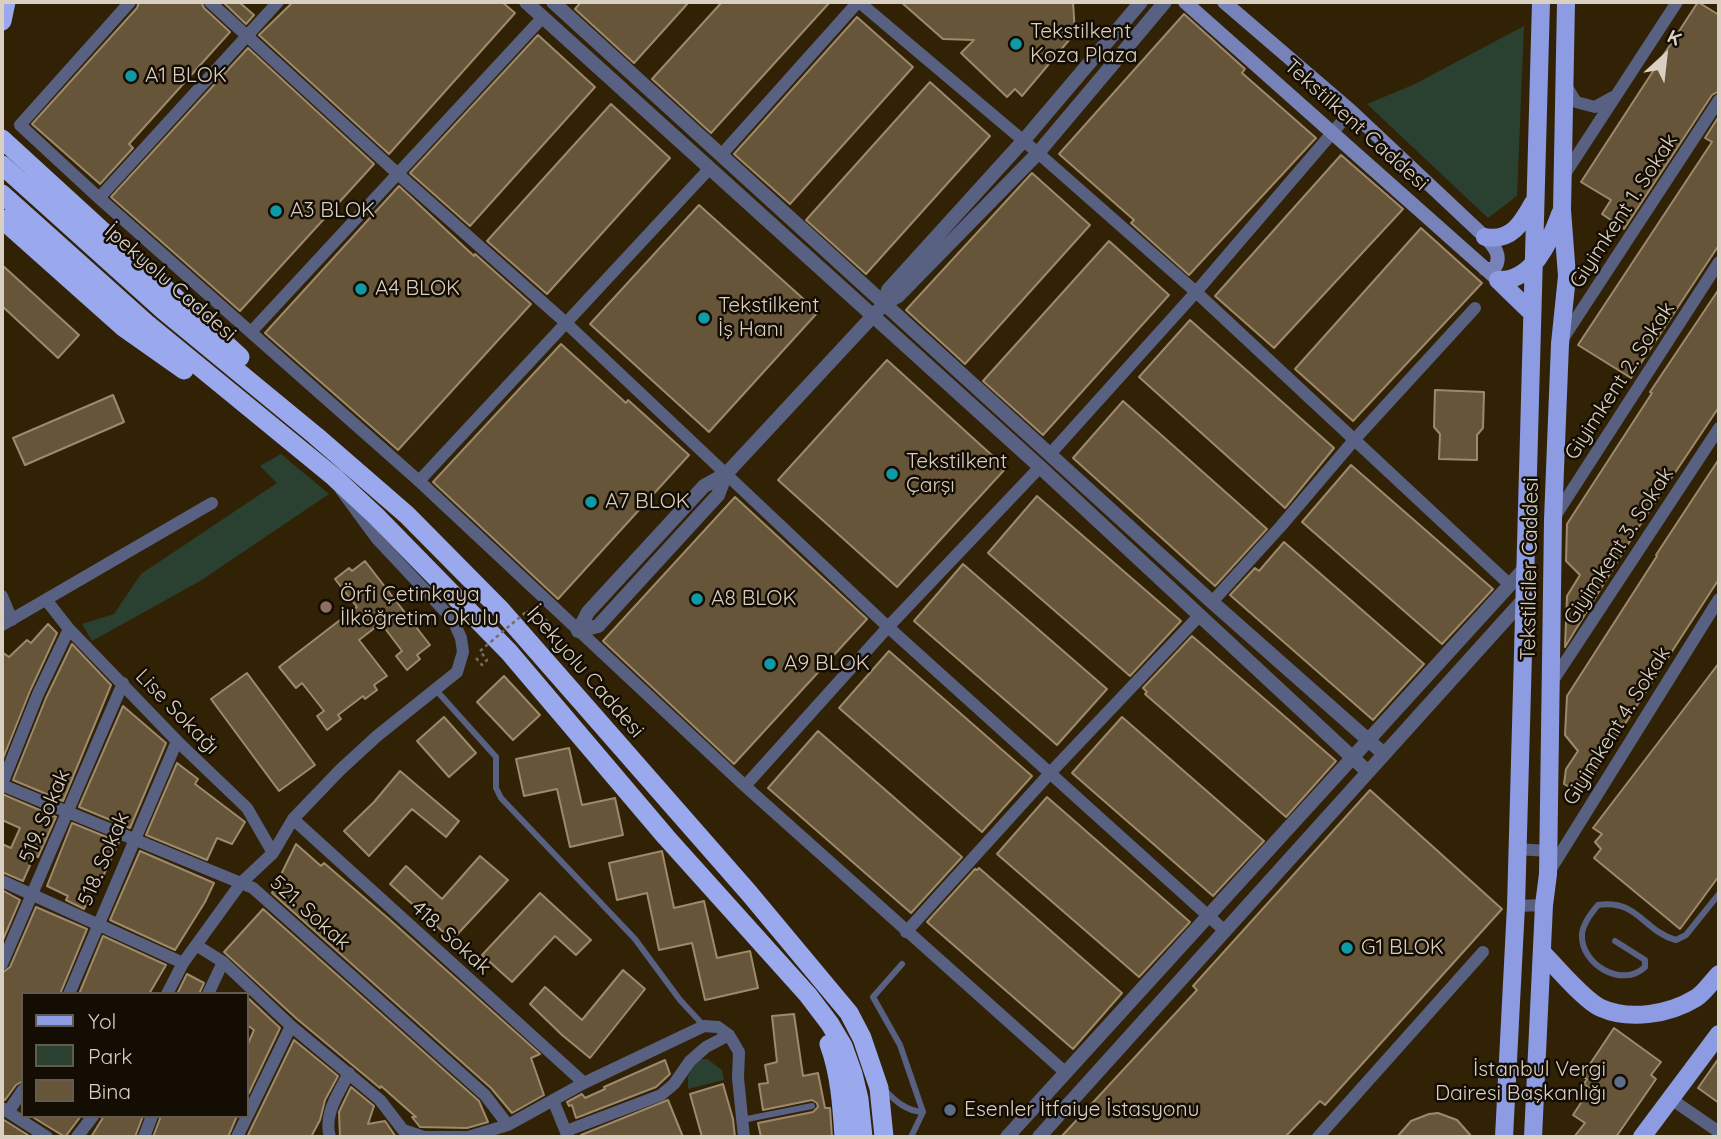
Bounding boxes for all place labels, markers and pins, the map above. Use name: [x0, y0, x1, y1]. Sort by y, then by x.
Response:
place label: Tekstilkent Koza Plaza: [1030, 19, 1138, 69]
marker: Tekstilkent Koza Plaza: [1008, 36, 1024, 52]
place label: A1 BLOK: [145, 63, 227, 89]
marker: A1 BLOK: [123, 68, 139, 84]
place label: A3 BLOK: [290, 198, 375, 224]
marker: A3 BLOK: [268, 203, 284, 219]
place label: A4 BLOK: [375, 276, 460, 302]
marker: A4 BLOK: [353, 281, 369, 297]
place label: Tekstilkent İş Hanı: [718, 293, 819, 343]
marker: Tekstilkent İş Hanı: [696, 310, 712, 326]
place label: Tekstilkent Çarşı: [906, 449, 1007, 499]
marker: Tekstilkent Çarşı: [884, 466, 900, 482]
place label: A7 BLOK: [605, 489, 690, 515]
marker: A7 BLOK: [583, 494, 599, 510]
place label: Örfi Çetinkaya İlköğretim Okulu: [340, 582, 499, 632]
place label: A8 BLOK: [711, 586, 797, 612]
marker: A8 BLOK: [689, 591, 705, 607]
marker: Örfi Çetinkaya İlköğretim Okulu: [318, 599, 334, 615]
place label: A9 BLOK: [784, 651, 870, 677]
marker: A9 BLOK: [762, 656, 778, 672]
place label: G1 BLOK: [1361, 935, 1444, 961]
marker: G1 BLOK: [1339, 940, 1355, 956]
place label: İstanbul Vergi Dairesi Başkanlığı: [1435, 1057, 1606, 1107]
marker: İstanbul Vergi Dairesi Başkanlığı: [1612, 1074, 1628, 1090]
place label: Esenler İtfaiye İstasyonu: [964, 1097, 1200, 1123]
marker: Esenler İtfaiye İstasyonu: [942, 1102, 958, 1118]

